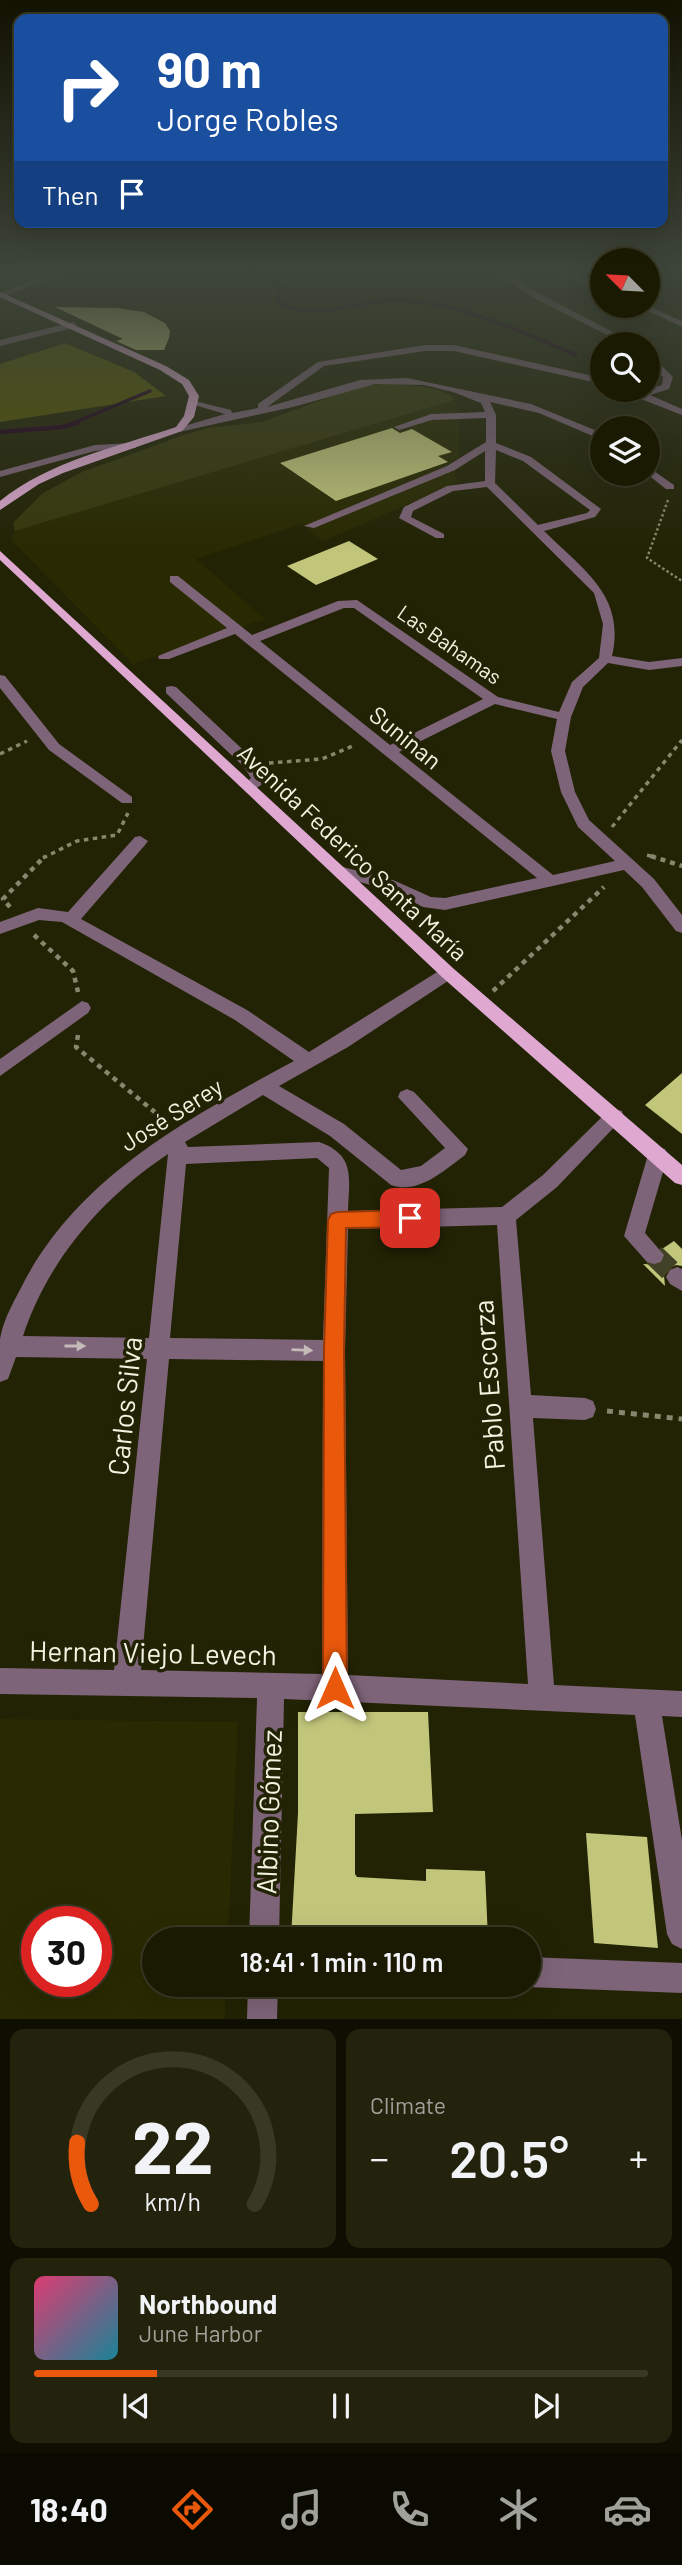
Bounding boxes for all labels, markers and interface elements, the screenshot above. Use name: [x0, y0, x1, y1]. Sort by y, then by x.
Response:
text: 90 m: [157, 39, 262, 98]
icon: right: [42, 42, 133, 133]
text: Jorge Robles: [157, 99, 339, 137]
icon: arrive: [113, 175, 151, 213]
text: Then: [42, 179, 99, 210]
north arrow: [590, 248, 660, 318]
map controls: [590, 248, 660, 486]
button: search: [590, 332, 660, 402]
button: layers: [590, 416, 660, 486]
street label: Las Bahamas: [393, 599, 507, 689]
street label: Suninan: [364, 699, 448, 775]
street label: Avenida Federico Santa María: [232, 738, 474, 966]
street label: José Serey: [115, 1071, 227, 1157]
pin: [380, 1188, 440, 1248]
icon: arrive: [391, 1199, 429, 1237]
street label: Pablo Escorza: [465, 1299, 511, 1471]
street label: Carlos Silva: [100, 1335, 148, 1477]
one-way arrow: [64, 1340, 86, 1352]
one-way arrow: [292, 1344, 314, 1356]
street label: Hernan Viejo Levech: [29, 1633, 277, 1671]
position arrow: [298, 1651, 372, 1725]
street label: Albino Gómez: [248, 1729, 288, 1895]
speed limit sign: 30: [21, 1906, 112, 1997]
text: 18:41 · 1 min · 110 m: [240, 1946, 443, 1977]
text: Climate: [370, 2091, 446, 2119]
text: 22: [132, 2102, 214, 2190]
text: 20.5°: [449, 2126, 569, 2188]
text: −: [370, 2134, 389, 2180]
text: +: [629, 2134, 648, 2180]
text: km/h: [145, 2186, 201, 2216]
text: Northbound: [139, 2288, 277, 2319]
text: June Harbor: [139, 2319, 262, 2347]
icon: previous: [117, 2387, 155, 2425]
icon: pause: [322, 2387, 360, 2425]
icon: next: [527, 2387, 565, 2425]
icon: directions: [168, 2485, 217, 2534]
icon: music: [277, 2485, 326, 2534]
icon: phone: [385, 2485, 434, 2534]
icon: climate: [494, 2485, 543, 2534]
icon: car: [603, 2485, 652, 2534]
text: 18:40: [30, 2490, 108, 2528]

